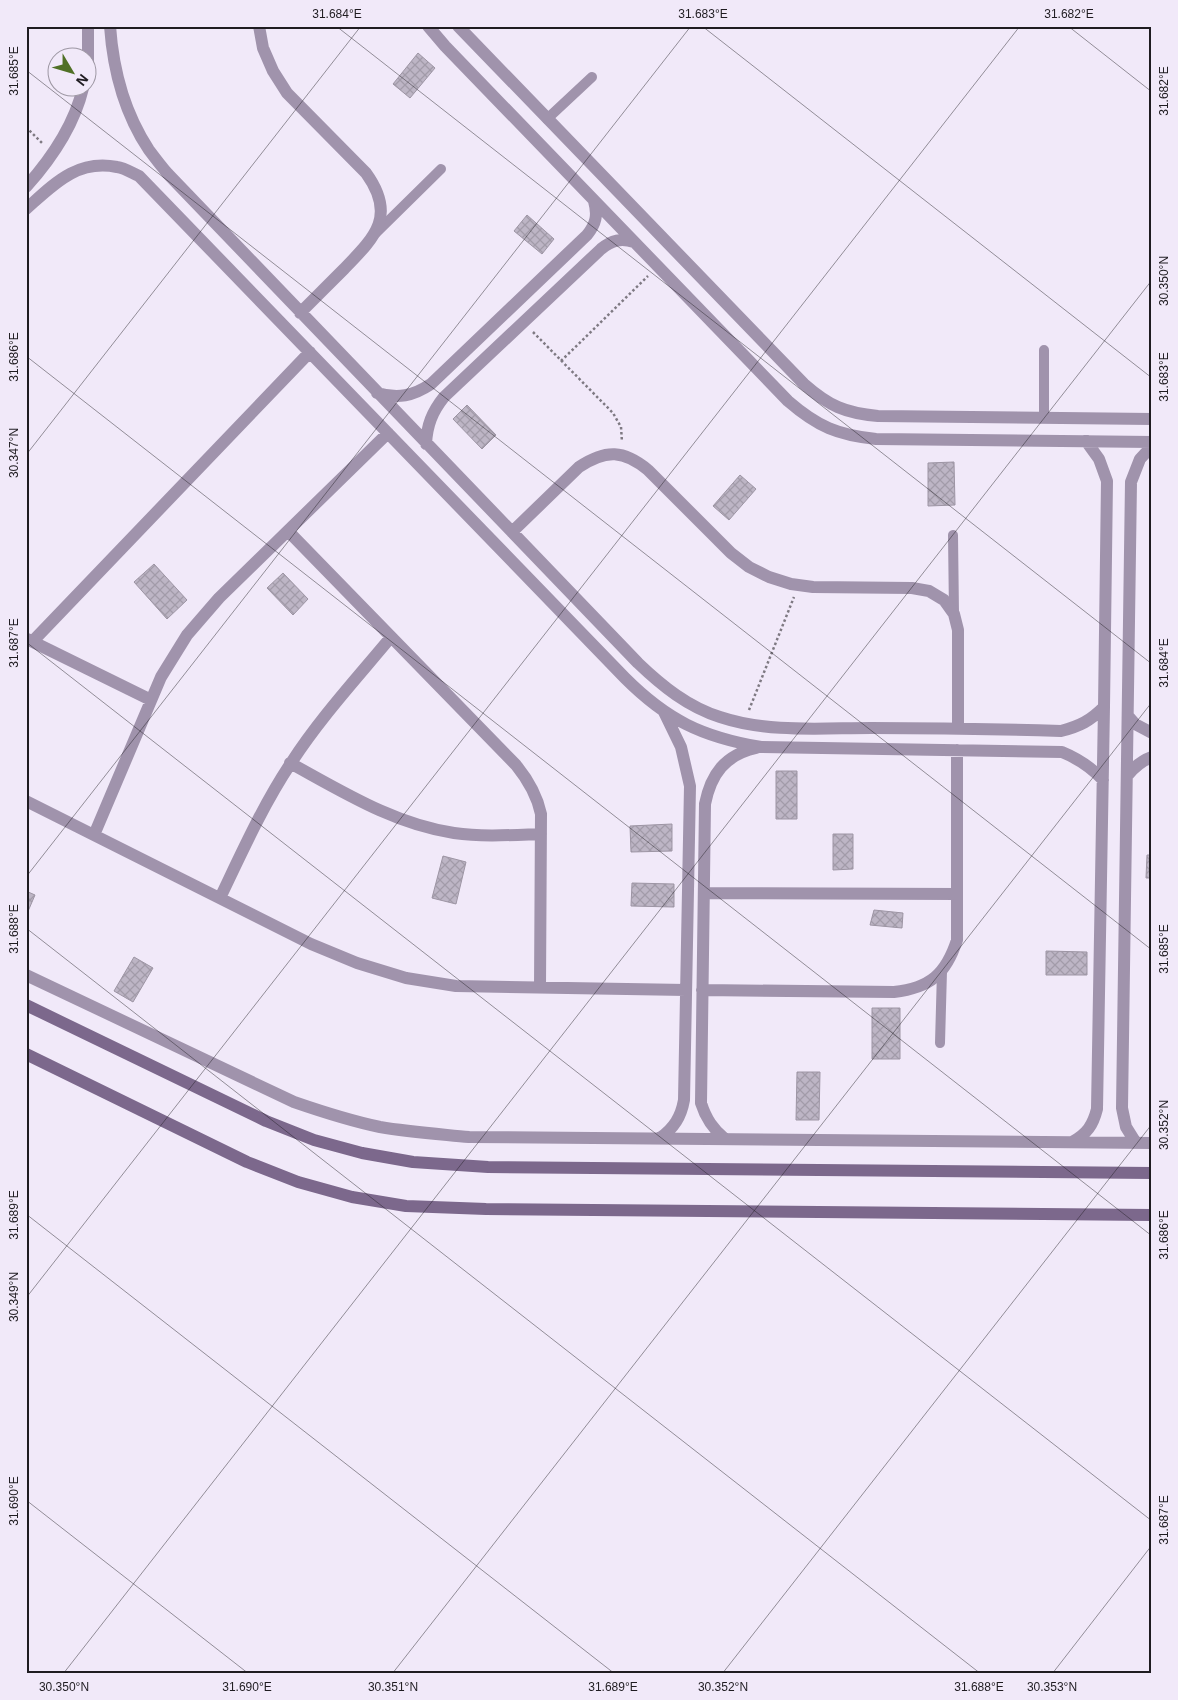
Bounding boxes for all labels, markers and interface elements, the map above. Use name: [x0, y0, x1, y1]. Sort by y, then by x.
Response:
text: 31.684°E: [312, 7, 362, 21]
text: 31.683°E: [678, 7, 728, 21]
text: 31.682°E: [1044, 7, 1094, 21]
text: 31.685°E: [7, 46, 21, 96]
north arrow: [48, 48, 98, 98]
text: 31.682°E: [1157, 66, 1171, 116]
text: N: [73, 71, 92, 89]
text: 30.350°N: [1157, 256, 1171, 306]
text: 31.686°E: [7, 332, 21, 382]
text: 31.683°E: [1157, 352, 1171, 402]
text: 30.347°N: [7, 428, 21, 478]
text: 31.687°E: [7, 618, 21, 668]
text: 31.684°E: [1157, 638, 1171, 688]
text: 31.688°E: [7, 904, 21, 954]
text: 31.685°E: [1157, 924, 1171, 974]
text: 30.352°N: [1157, 1100, 1171, 1150]
text: 31.689°E: [7, 1190, 21, 1240]
text: 31.686°E: [1157, 1210, 1171, 1260]
text: 30.349°N: [7, 1272, 21, 1322]
text: 31.690°E: [7, 1476, 21, 1526]
text: 31.687°E: [1157, 1495, 1171, 1545]
text: 30.350°N: [39, 1680, 89, 1694]
text: 31.690°E: [222, 1680, 272, 1694]
text: 30.351°N: [368, 1680, 418, 1694]
text: 31.689°E: [588, 1680, 638, 1694]
text: 30.352°N: [698, 1680, 748, 1694]
text: 31.688°E: [954, 1680, 1004, 1694]
text: 30.353°N: [1027, 1680, 1077, 1694]

